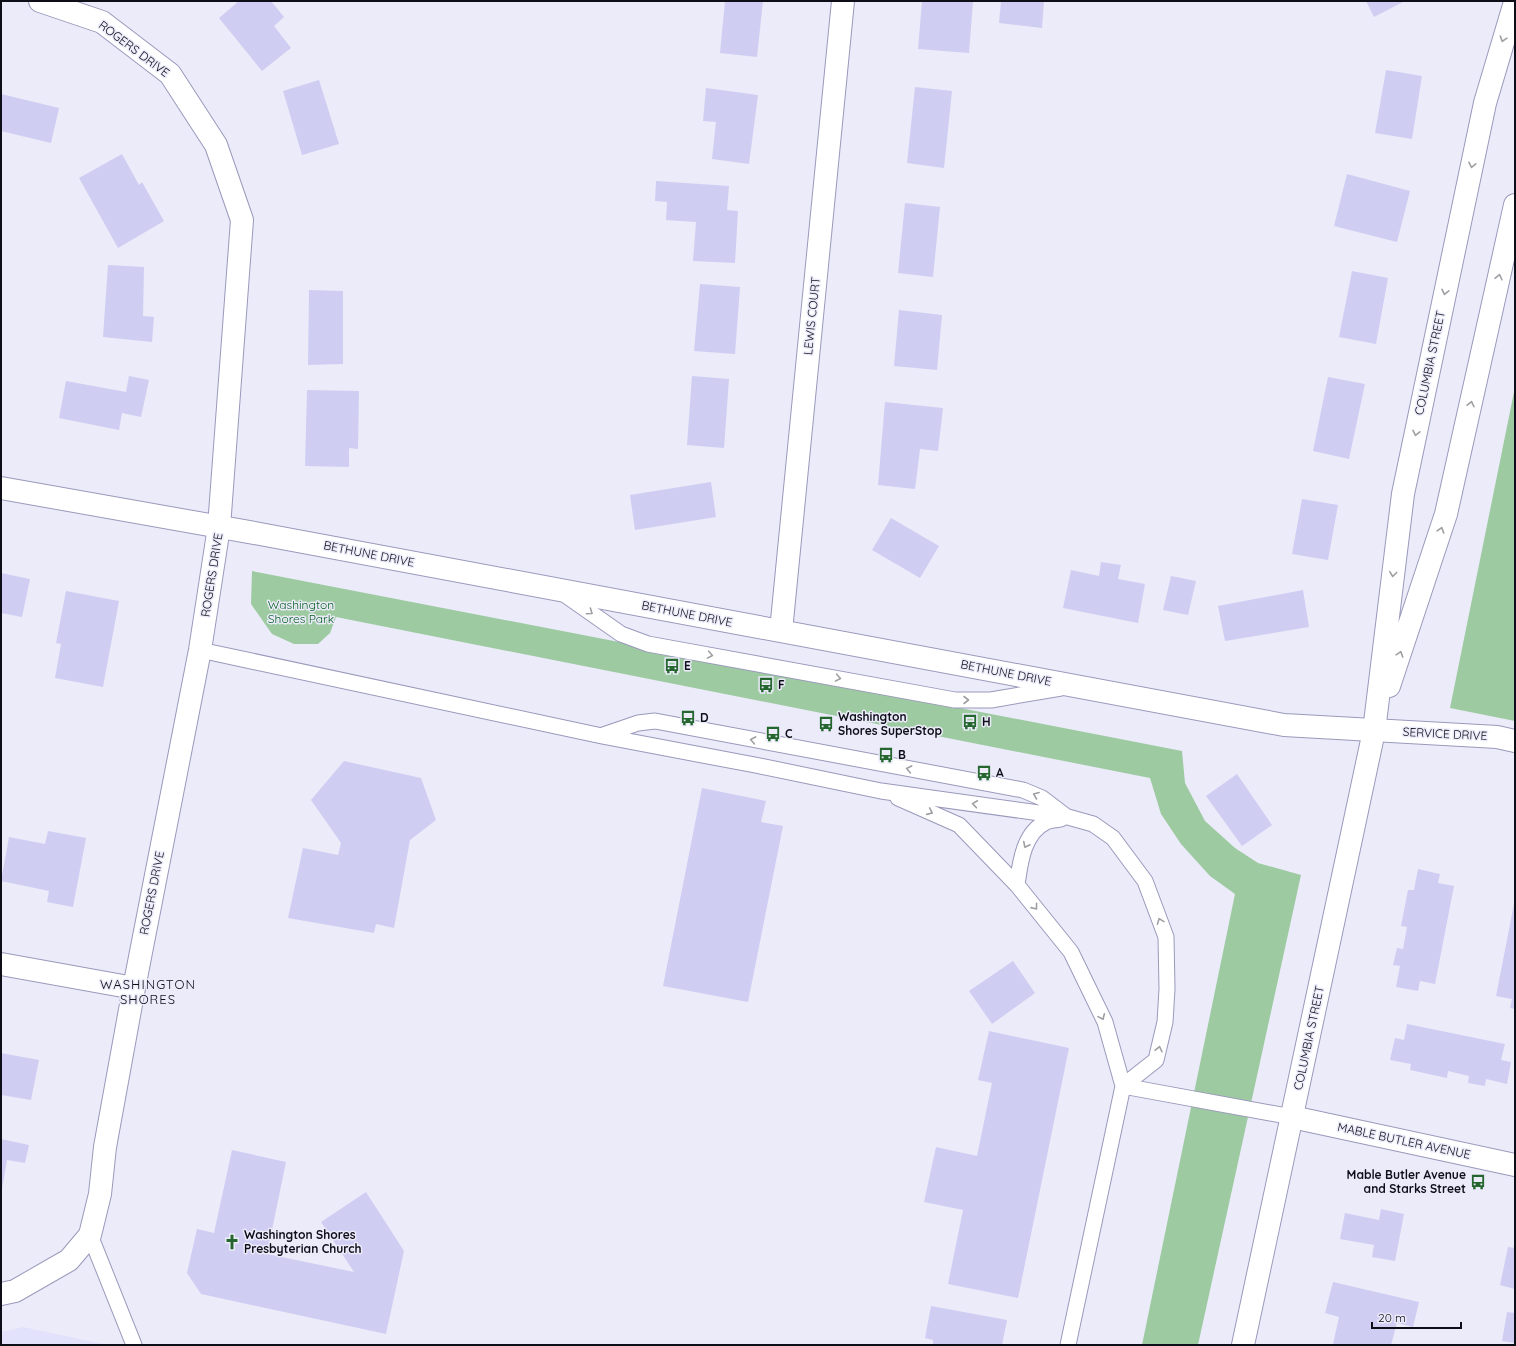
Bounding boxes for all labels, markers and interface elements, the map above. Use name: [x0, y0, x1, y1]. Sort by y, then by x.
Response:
street label: ROGERS DRIVE: [96, 17, 173, 80]
one-way arrow: [1499, 35, 1508, 42]
one-way arrow: [1469, 162, 1477, 168]
one-way arrow: [1494, 274, 1503, 281]
street label: LEWIS COURT: [800, 276, 823, 356]
one-way arrow: [1442, 289, 1450, 295]
street label: COLUMBIA STREET: [1411, 309, 1448, 417]
one-way arrow: [1466, 401, 1474, 407]
one-way arrow: [1412, 430, 1420, 436]
one-way arrow: [1436, 527, 1445, 534]
street label: ROGERS DRIVE: [197, 532, 226, 618]
street label: BETHUNE DRIVE: [322, 537, 416, 570]
one-way arrow: [1389, 571, 1398, 577]
park label: Washington Shores Park: [268, 597, 334, 626]
street label: BETHUNE DRIVE: [640, 597, 734, 630]
one-way arrow: [586, 607, 593, 615]
one-way arrow: [707, 650, 713, 659]
one-way arrow: [1395, 650, 1404, 657]
street label: BETHUNE DRIVE: [959, 656, 1053, 689]
bus stop icon: E: [663, 657, 681, 675]
place label: E: [684, 658, 691, 673]
one-way arrow: [835, 674, 841, 682]
bus stop icon: F: [757, 676, 775, 694]
place label: F: [778, 677, 785, 692]
one-way arrow: [963, 696, 969, 704]
bus stop icon: D: [679, 709, 697, 727]
place label: Washington Shores SuperStop: [838, 709, 942, 738]
place label: D: [700, 710, 709, 725]
bus stop icon: H: [961, 713, 979, 731]
place label: H: [982, 714, 991, 729]
bus stop icon: Washington Shores SuperStop: [817, 715, 835, 733]
street label: SERVICE DRIVE: [1402, 724, 1488, 743]
bus stop icon: C: [764, 725, 782, 743]
place label: C: [785, 726, 793, 741]
one-way arrow: [750, 736, 757, 744]
bus stop icon: B: [877, 746, 895, 764]
place label: B: [898, 747, 906, 762]
bus stop icon: A: [975, 764, 993, 782]
one-way arrow: [906, 765, 912, 774]
place label: A: [996, 765, 1004, 780]
one-way arrow: [1032, 792, 1039, 800]
one-way arrow: [972, 800, 978, 809]
one-way arrow: [925, 807, 933, 815]
one-way arrow: [1024, 840, 1031, 848]
street label: ROGERS DRIVE: [136, 850, 167, 936]
one-way arrow: [1030, 903, 1037, 910]
one-way arrow: [1157, 918, 1165, 925]
district label: WASHINGTON SHORES: [100, 976, 196, 1007]
street label: COLUMBIA STREET: [1290, 984, 1327, 1092]
one-way arrow: [1098, 1014, 1106, 1021]
one-way arrow: [1154, 1046, 1163, 1053]
street label: MABLE BUTLER AVENUE: [1336, 1119, 1472, 1162]
place label: Mable Butler Avenue and Starks Street: [1347, 1167, 1466, 1196]
bus stop icon: Mable Butler Avenue and Starks Street: [1469, 1173, 1487, 1191]
place label: Washington Shores Presbyterian Church: [244, 1227, 361, 1256]
church icon: Washington Shores Presbyterian Church: [223, 1233, 241, 1251]
scale bar: [1372, 1304, 1461, 1330]
text: 20 m: [1378, 1310, 1406, 1325]

